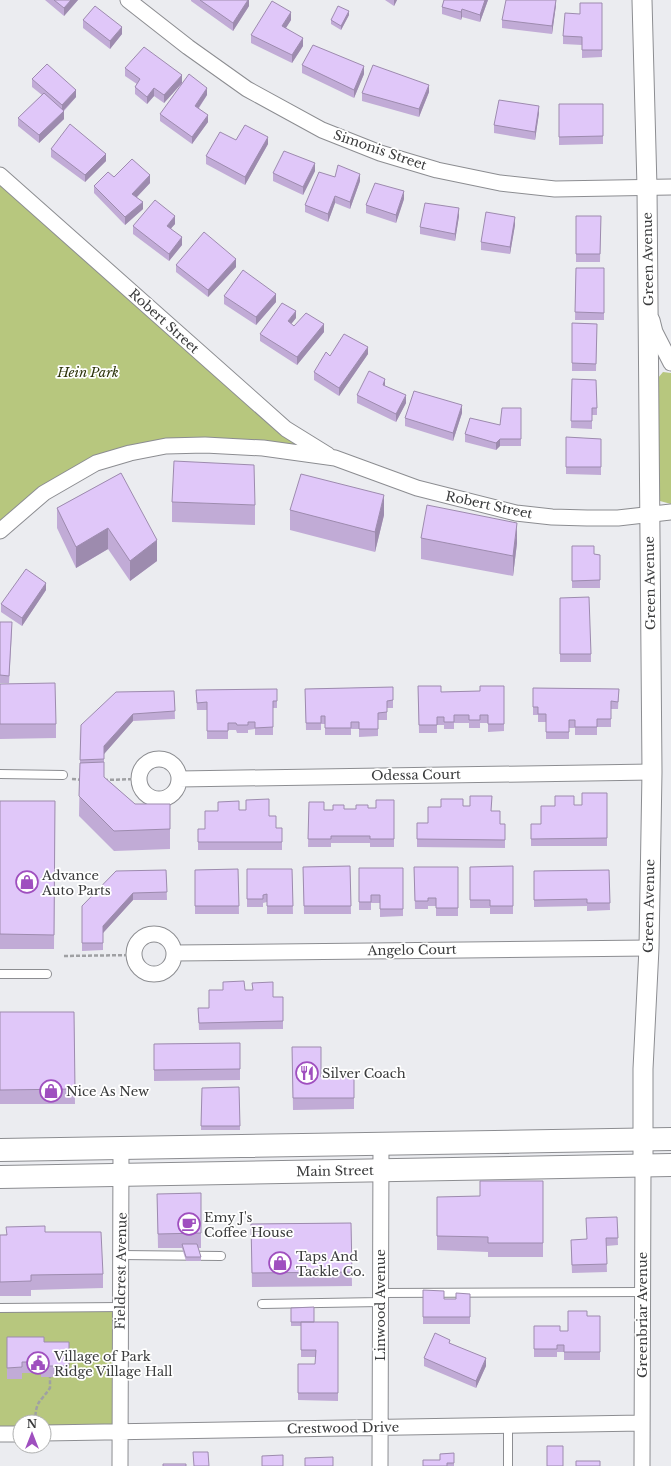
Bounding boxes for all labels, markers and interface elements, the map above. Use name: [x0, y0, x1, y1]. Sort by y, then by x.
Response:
street label: Simonis Street: [331, 126, 429, 174]
street label: Green Avenue: [639, 212, 657, 306]
street label: Robert Street: [125, 285, 203, 357]
park label: Hein Park: [56, 364, 119, 381]
street label: Robert Street: [444, 487, 534, 523]
street label: Green Avenue: [641, 536, 659, 630]
street label: Odessa Court: [371, 766, 461, 784]
street label: Green Avenue: [640, 859, 658, 953]
place label: Advance Auto Parts: [41, 867, 111, 899]
shop icon: Advance Auto Parts: [14, 869, 40, 895]
street label: Angelo Court: [366, 941, 457, 959]
restaurant icon: Silver Coach: [294, 1060, 320, 1086]
place label: Silver Coach: [322, 1065, 406, 1082]
shop icon: Nice As New: [38, 1078, 64, 1104]
place label: Nice As New: [66, 1083, 149, 1100]
street label: Main Street: [296, 1162, 374, 1180]
place label: Emy J's Coffee House: [204, 1209, 293, 1241]
cafe icon: Emy J's Coffee House: [176, 1211, 202, 1237]
street label: Fieldcrest Avenue: [111, 1212, 131, 1330]
place label: Taps And Tackle Co.: [296, 1248, 365, 1280]
street label: Linwood Avenue: [372, 1249, 389, 1361]
shop icon: Taps And Tackle Co.: [267, 1250, 293, 1276]
street label: Greenbriar Avenue: [634, 1252, 651, 1378]
place label: Village of Park Ridge Village Hall: [53, 1348, 173, 1380]
public building icon: Village of Park Ridge Village Hall: [25, 1350, 51, 1376]
north arrow: [12, 1414, 52, 1454]
text: N: [27, 1417, 38, 1431]
street label: Crestwood Drive: [287, 1419, 399, 1437]

